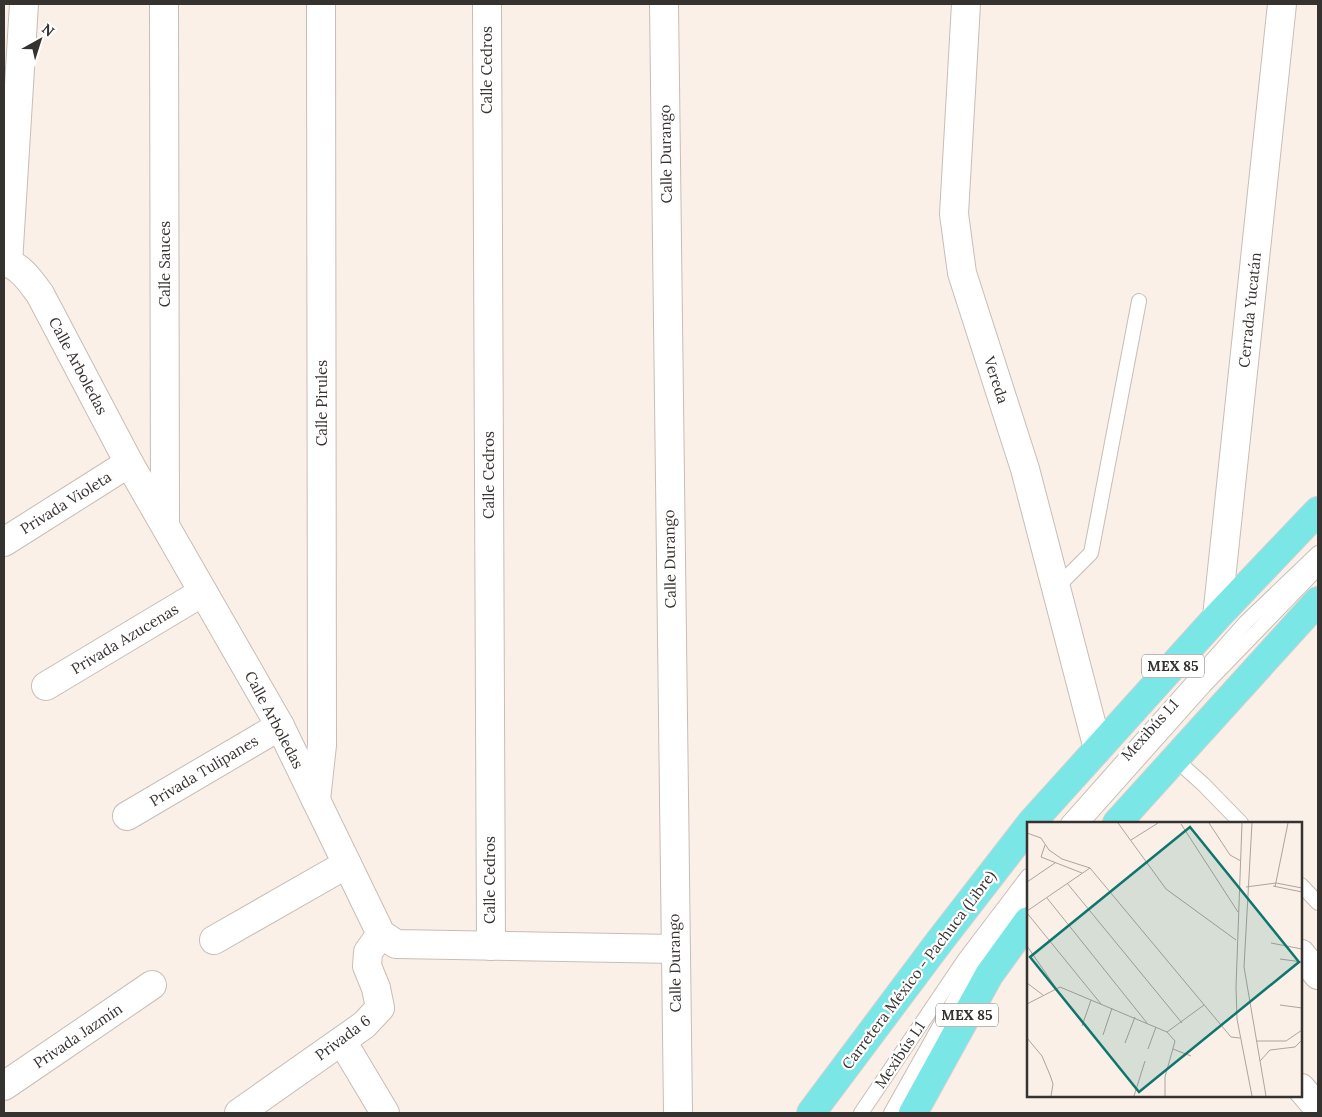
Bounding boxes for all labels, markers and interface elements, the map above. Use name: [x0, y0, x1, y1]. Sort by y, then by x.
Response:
north arrow: [15, 15, 65, 65]
text: N: [38, 19, 58, 40]
street label: Calle Cedros: [477, 26, 496, 114]
street label: Calle Durango: [655, 104, 676, 204]
street label: Calle Sauces: [155, 221, 174, 307]
street label: Cerrada Yucatán: [1234, 251, 1265, 369]
street label: Calle Arboledas: [45, 314, 112, 418]
street label: Vereda: [980, 353, 1013, 406]
street label: Calle Pirules: [312, 360, 331, 446]
street label: Calle Cedros: [479, 431, 498, 519]
street label: Privada Violeta: [17, 467, 115, 538]
street label: Calle Durango: [659, 509, 680, 609]
street label: Privada Azucenas: [68, 599, 182, 678]
road number: MEX 85: [1142, 654, 1204, 678]
street label: Calle Arboledas: [241, 668, 308, 772]
street label: Mexibús L1: [1117, 695, 1182, 764]
street label: Privada Tulipanes: [146, 731, 261, 810]
inset map: [1027, 822, 1302, 1097]
street label: Calle Cedros: [480, 836, 499, 924]
street label: Carretera México - Pachuca (Libre): [838, 866, 1001, 1073]
street label: Calle Durango: [664, 913, 685, 1013]
street label: Privada Jazmín: [30, 999, 126, 1072]
road number: MEX 85: [936, 1004, 998, 1026]
street label: Privada 6: [311, 1011, 374, 1065]
street label: Mexibús L1: [870, 1018, 929, 1092]

